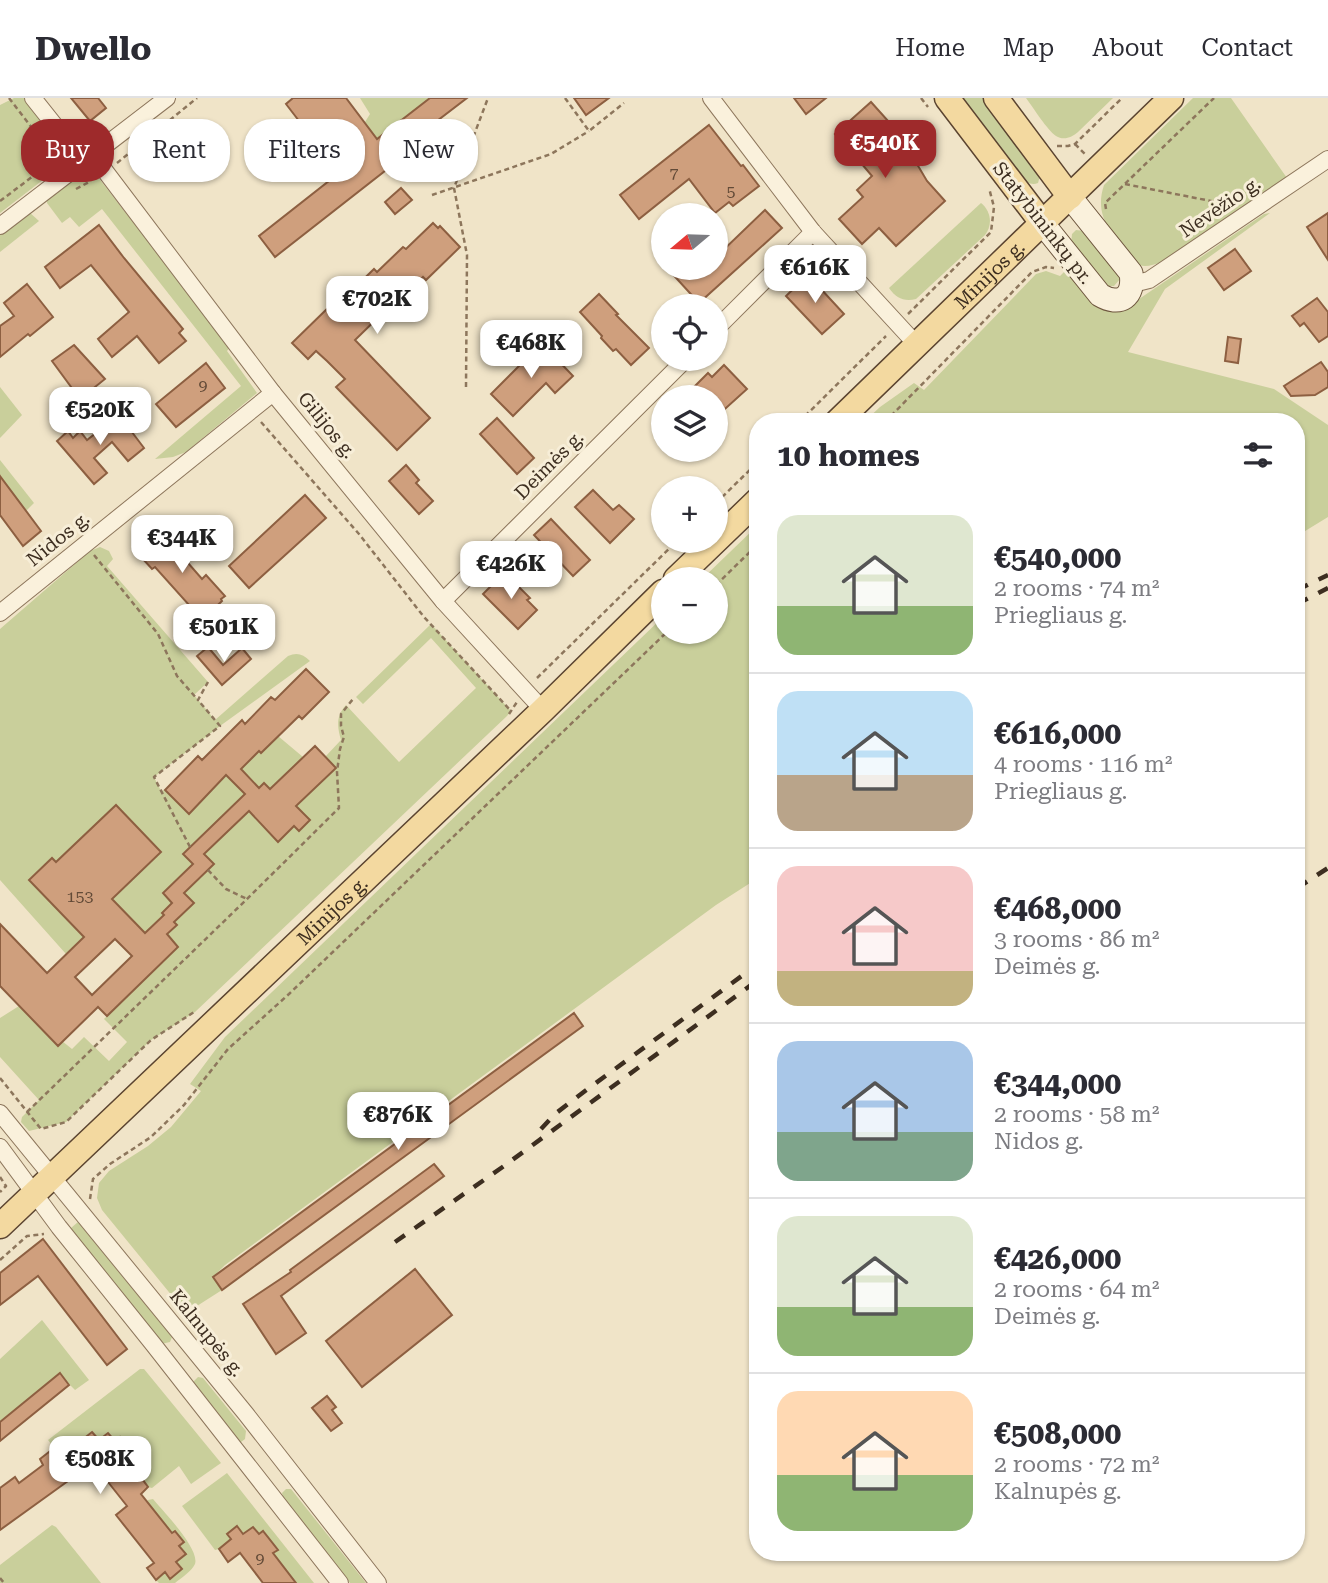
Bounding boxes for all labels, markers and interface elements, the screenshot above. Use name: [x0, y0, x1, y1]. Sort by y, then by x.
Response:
text: Dwello: [35, 29, 151, 68]
text: Home: [895, 34, 965, 62]
text: Map: [1003, 34, 1054, 62]
text: About: [1092, 34, 1163, 62]
text: Contact: [1201, 34, 1293, 62]
chip: Buy: [21, 119, 114, 182]
chip: Rent: [128, 119, 230, 182]
chip: Filters: [244, 119, 365, 182]
chip: New: [379, 119, 478, 182]
pin: €540K: [836, 120, 934, 180]
text: €540K: [850, 129, 920, 156]
street label: Statybininkų pr.: [988, 157, 1098, 289]
house number: 7: [670, 163, 679, 182]
street label: Nevėžio g.: [1175, 172, 1265, 242]
house number: 5: [727, 182, 736, 201]
north arrow: [651, 203, 728, 280]
map controls: [651, 203, 728, 644]
street label: Minijos g.: [949, 235, 1029, 314]
pin: €616K: [766, 246, 864, 305]
text: €616K: [780, 254, 850, 281]
pin: €702K: [328, 276, 426, 336]
text: €702K: [342, 285, 412, 312]
button: locate: [651, 294, 728, 371]
pin: €468K: [482, 320, 580, 380]
text: €468K: [496, 329, 566, 356]
house number: 9: [199, 376, 208, 395]
button: layers: [651, 385, 728, 462]
street label: Gilijos g.: [293, 387, 361, 463]
pin: €520K: [51, 388, 149, 447]
text: €520K: [65, 396, 135, 423]
street label: Deimės g.: [510, 426, 588, 504]
icon: filters: [1239, 436, 1277, 474]
text: 10 homes: [777, 438, 920, 473]
button: +: [651, 476, 728, 553]
street label: Nidos g.: [22, 507, 94, 571]
pin: €344K: [133, 516, 231, 575]
text: €344K: [147, 524, 217, 551]
text: €540,000: [994, 540, 1121, 575]
pin: €426K: [462, 542, 560, 601]
icon: home: [833, 543, 917, 627]
text: €426K: [476, 550, 546, 577]
button: −: [651, 567, 728, 644]
text: 2 rooms · 74 m²: [994, 575, 1160, 602]
text: Priegliaus g.: [994, 602, 1127, 629]
pin: €501K: [175, 604, 273, 664]
text: €501K: [189, 613, 259, 640]
text: €616,000: [994, 716, 1121, 751]
icon: home: [833, 719, 917, 803]
text: 4 rooms · 116 m²: [994, 751, 1172, 778]
text: Priegliaus g.: [994, 778, 1127, 805]
street label: Minijos g.: [292, 872, 372, 949]
house number: 153: [67, 887, 93, 906]
text: €468,000: [994, 891, 1121, 926]
icon: home: [833, 894, 917, 978]
text: 3 rooms · 86 m²: [994, 926, 1160, 953]
text: Deimės g.: [994, 953, 1101, 980]
text: €344,000: [994, 1066, 1121, 1101]
icon: home: [833, 1069, 917, 1153]
pin: €876K: [349, 1093, 447, 1152]
text: €876K: [363, 1101, 433, 1128]
text: 2 rooms · 58 m²: [994, 1101, 1160, 1128]
text: Nidos g.: [994, 1128, 1084, 1155]
text: €426,000: [994, 1241, 1121, 1276]
icon: home: [833, 1244, 917, 1328]
text: 2 rooms · 64 m²: [994, 1276, 1160, 1303]
street label: Kalnupės g.: [165, 1285, 249, 1381]
text: Deimės g.: [994, 1303, 1101, 1330]
text: €508,000: [994, 1416, 1121, 1451]
icon: home: [833, 1419, 917, 1503]
pin: €508K: [51, 1436, 149, 1496]
text: €508K: [65, 1445, 135, 1472]
text: 2 rooms · 72 m²: [994, 1451, 1160, 1478]
text: Kalnupės g.: [994, 1478, 1122, 1505]
house number: 9: [256, 1549, 265, 1568]

